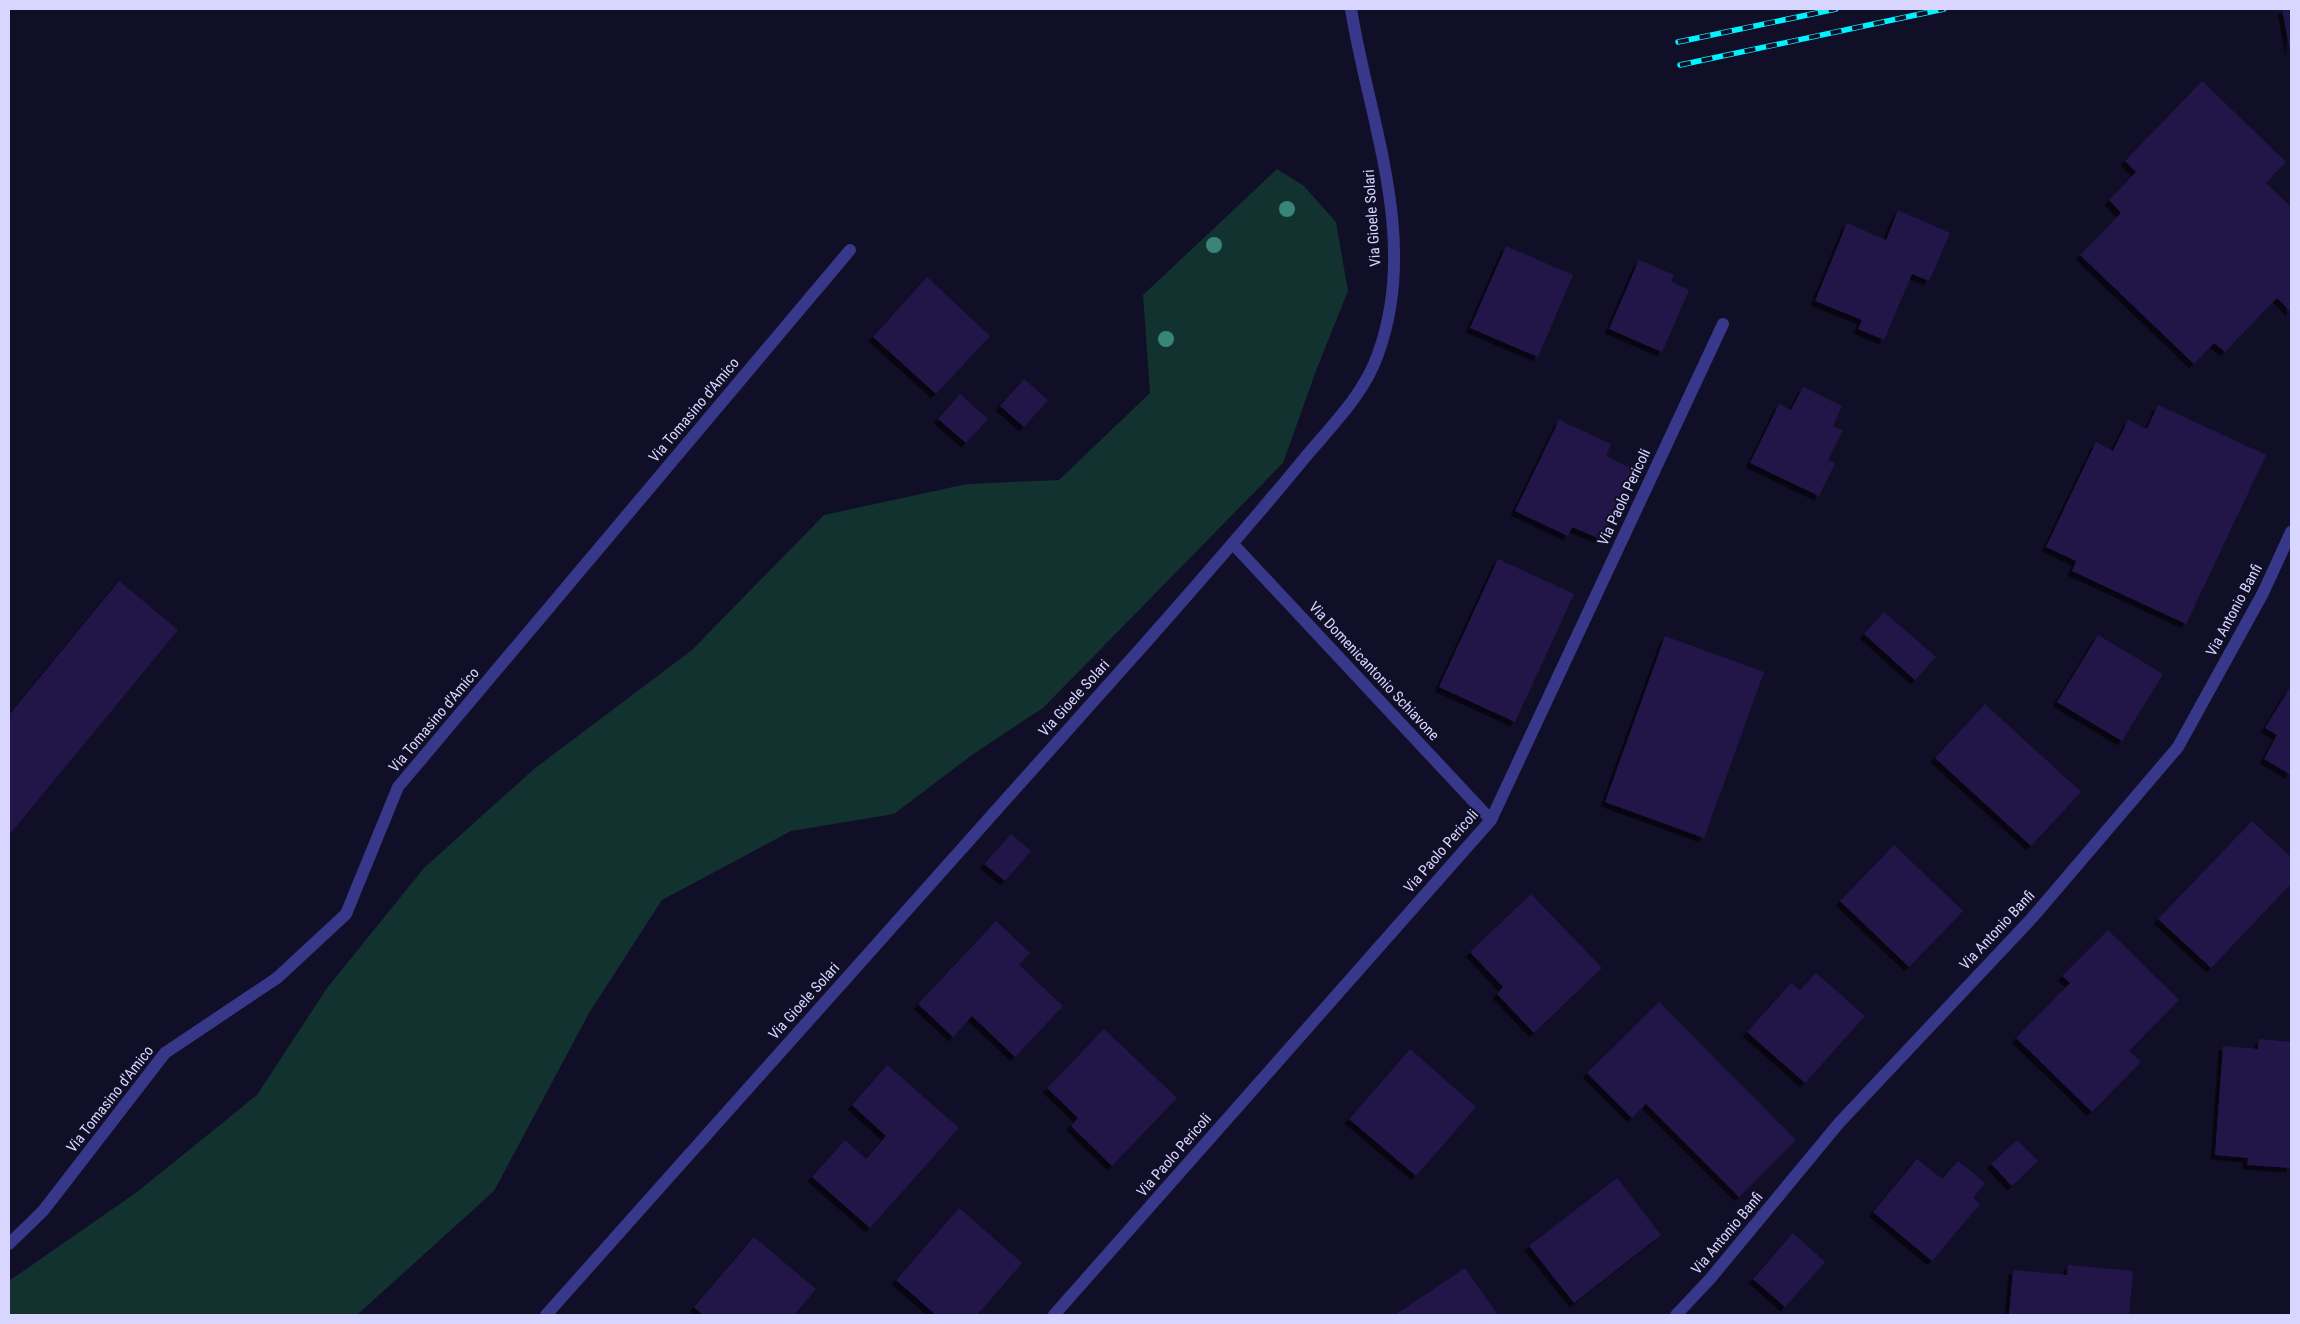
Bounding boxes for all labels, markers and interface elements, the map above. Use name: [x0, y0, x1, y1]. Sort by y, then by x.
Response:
street label: Via Gioele Solari: [1360, 169, 1384, 267]
street label: Via Tomasino d'Amico: [645, 354, 743, 466]
street label: Via Paolo Pericoli: [1594, 446, 1654, 548]
street label: Via Antonio Banfi: [2202, 561, 2266, 659]
street label: Via Domenicantonio Schiavone: [1305, 598, 1443, 744]
street label: Via Gioele Solari: [1035, 656, 1113, 740]
street label: Via Tomasino d'Amico: [385, 664, 483, 776]
street label: Via Paolo Pericoli: [1400, 806, 1482, 896]
street label: Via Antonio Banfi: [1956, 887, 2038, 973]
street label: Via Gioele Solari: [765, 959, 843, 1043]
street label: Via Tomasino d'Amico: [63, 1042, 157, 1156]
street label: Via Paolo Pericoli: [1133, 1110, 1215, 1200]
street label: Via Antonio Banfi: [1687, 1188, 1767, 1278]

